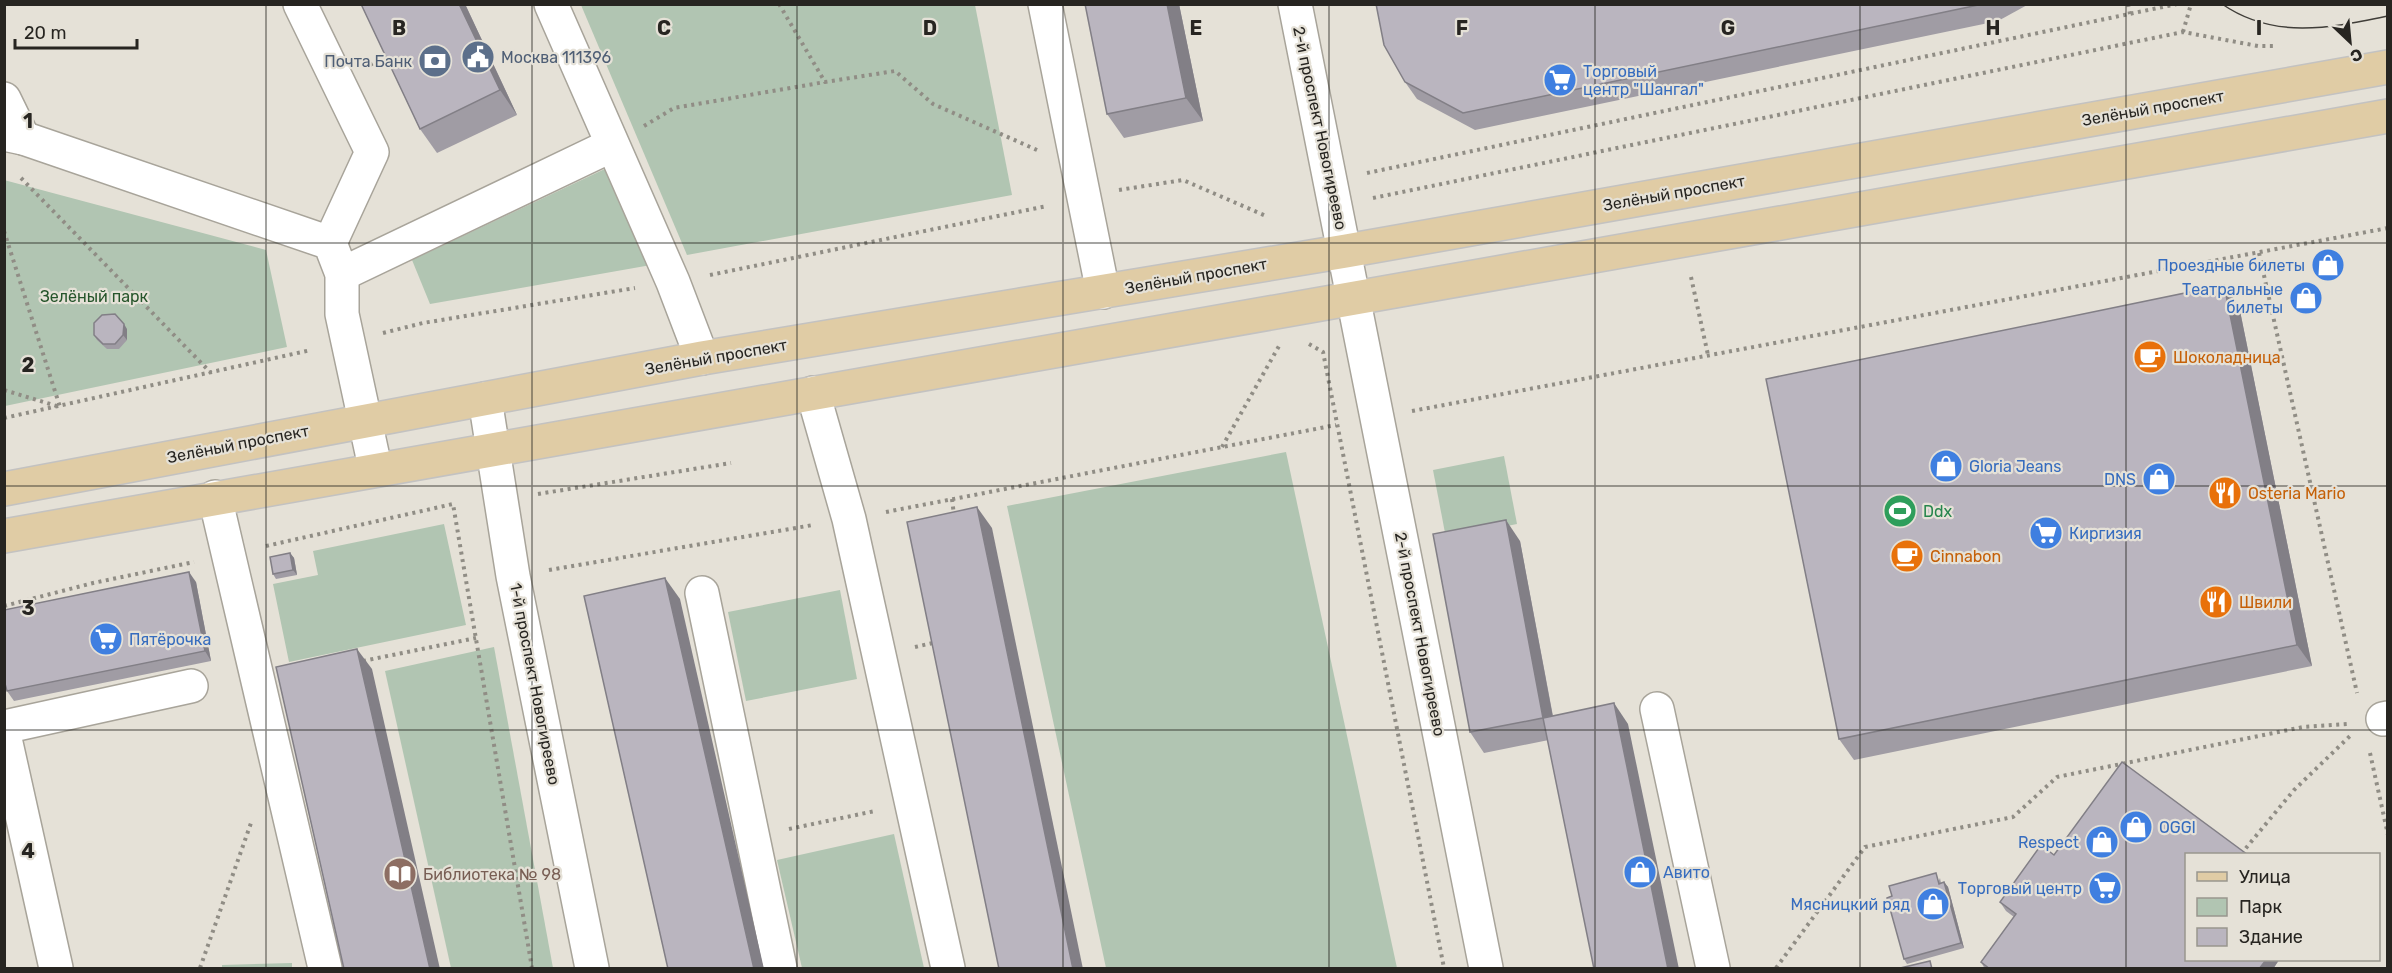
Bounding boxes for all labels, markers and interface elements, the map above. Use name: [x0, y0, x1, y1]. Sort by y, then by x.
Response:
scale bar: [15, 12, 136, 50]
north arrow: [2320, 12, 2380, 72]
text: B: [392, 16, 406, 40]
text: C: [657, 16, 671, 40]
text: D: [923, 16, 937, 40]
text: E: [1190, 16, 1202, 40]
text: F: [1456, 16, 1468, 40]
text: G: [1721, 16, 1735, 40]
text: H: [1986, 16, 2000, 40]
text: I: [2256, 16, 2262, 40]
text: 20 m: [24, 22, 66, 44]
street label: 2-й проспект Новогиреево: [1289, 25, 1351, 231]
public building icon: Москва 111396: [460, 39, 496, 75]
bank icon: Почта Банк: [417, 43, 453, 79]
text: С: [2347, 44, 2366, 66]
place label: Москва 111396: [501, 48, 612, 67]
place label: Почта Банк: [324, 52, 412, 71]
supermarket icon: Торговый центр "Шангал": [1542, 62, 1578, 98]
place label: Торговый центр "Шангал": [1583, 62, 1704, 99]
street label: Зелёный проспект: [2080, 86, 2226, 130]
text: 1: [23, 109, 33, 133]
street label: Зелёный проспект: [1601, 171, 1747, 215]
shop icon: Проездные билеты: [2310, 247, 2346, 283]
street label: Зелёный проспект: [1123, 254, 1269, 298]
place label: Проездные билеты: [2157, 256, 2305, 275]
place label: Театральные билеты: [2182, 280, 2283, 317]
shop icon: Театральные билеты: [2288, 280, 2324, 316]
park label: Зелёный парк: [40, 287, 149, 306]
street label: Зелёный проспект: [643, 335, 789, 379]
cafe icon: Шоколадница: [2132, 339, 2168, 375]
place label: Шоколадница: [2173, 348, 2281, 367]
text: 2: [22, 353, 35, 377]
street label: Зелёный проспект: [165, 421, 311, 467]
shop icon: Gloria Jeans: [1928, 448, 1964, 484]
place label: Gloria Jeans: [1969, 457, 2061, 476]
shop icon: DNS: [2141, 461, 2177, 497]
place label: DNS: [2104, 470, 2136, 489]
restaurant icon: Osteria Mario: [2207, 475, 2243, 511]
place label: Osteria Mario: [2248, 484, 2346, 503]
sports icon: Ddx: [1882, 493, 1918, 529]
place label: Ddx: [1923, 502, 1953, 521]
supermarket icon: Киргизия: [2028, 515, 2064, 551]
place label: Киргизия: [2069, 524, 2142, 543]
street label: 2-й проспект Новогиреево: [1391, 530, 1449, 738]
cafe icon: Cinnabon: [1889, 538, 1925, 574]
place label: Cinnabon: [1930, 547, 2001, 566]
street label: 1-й проспект Новогиреево: [506, 581, 564, 787]
restaurant icon: Швили: [2198, 584, 2234, 620]
place label: Швили: [2239, 593, 2292, 612]
text: 3: [21, 596, 35, 620]
supermarket icon: Пятёрочка: [88, 621, 124, 657]
place label: Пятёрочка: [129, 630, 211, 649]
shop icon: OGGI: [2118, 809, 2154, 845]
place label: OGGI: [2159, 818, 2196, 837]
shop icon: Respect: [2084, 824, 2120, 860]
place label: Respect: [2018, 833, 2079, 852]
text: 4: [21, 839, 35, 863]
legend: [2185, 853, 2380, 961]
shop icon: Авито: [1622, 854, 1658, 890]
library icon: Библиотека № 98: [382, 856, 418, 892]
place label: Авито: [1663, 863, 1710, 882]
place label: Библиотека № 98: [423, 865, 561, 884]
text: Улица: [2239, 866, 2291, 888]
supermarket icon: Торговый центр: [2087, 870, 2123, 906]
place label: Торговый центр: [1958, 879, 2082, 898]
shop icon: Мясницкий ряд: [1915, 886, 1951, 922]
place label: Мясницкий ряд: [1791, 895, 1910, 914]
text: Парк: [2239, 896, 2283, 918]
text: Здание: [2239, 926, 2303, 948]

